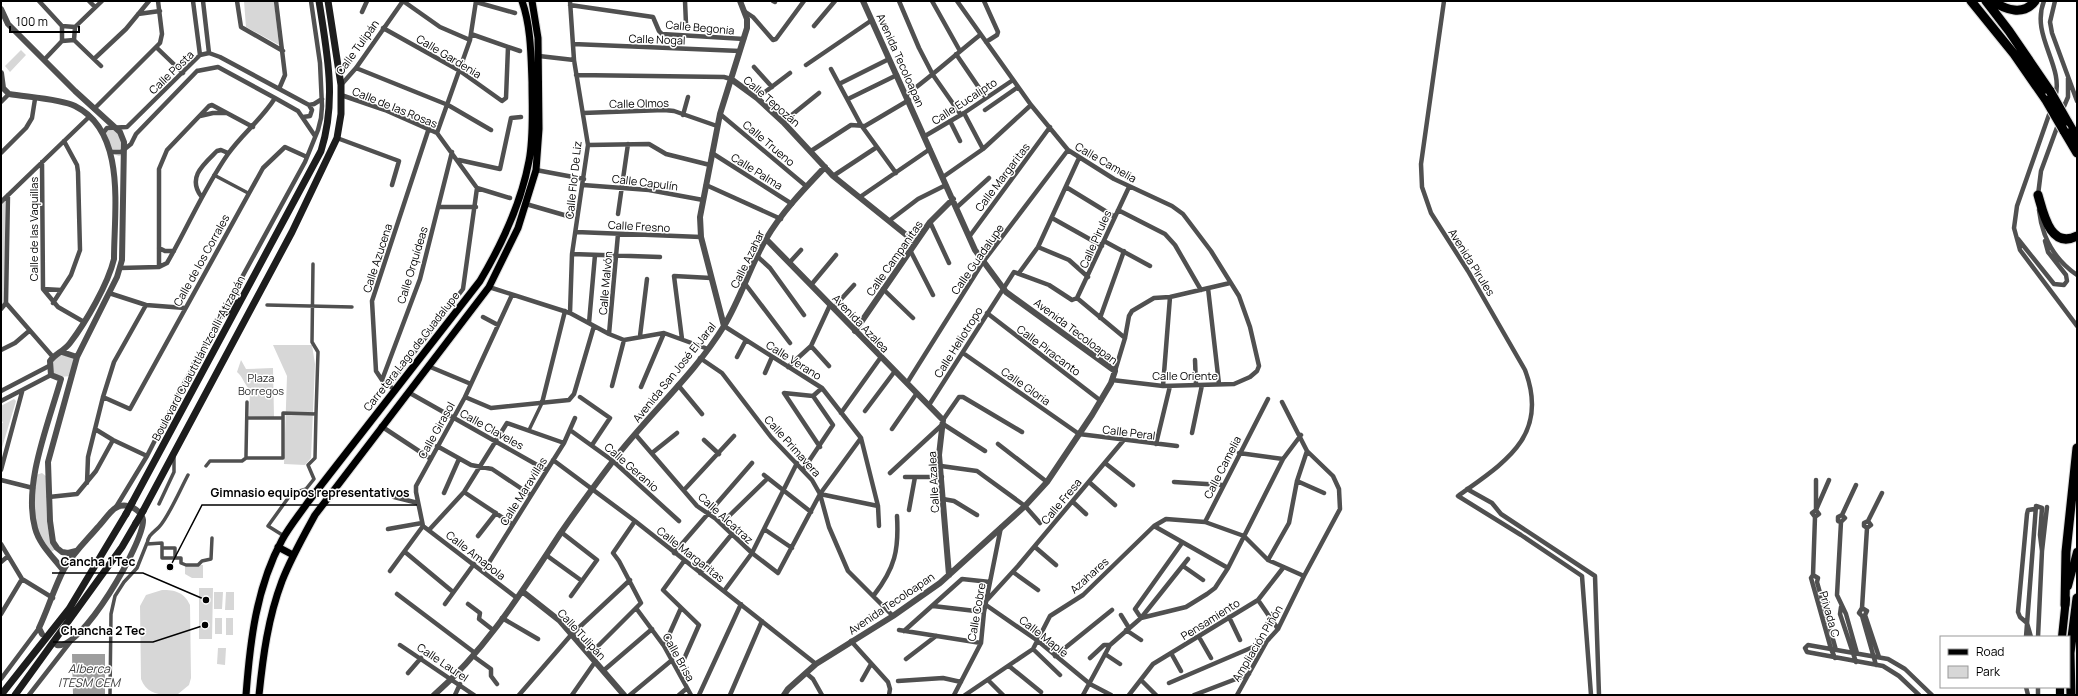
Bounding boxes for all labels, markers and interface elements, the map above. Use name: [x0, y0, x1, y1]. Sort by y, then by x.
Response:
scale bar: [10, 8, 79, 34]
street label: Avenida Tecoloapan: [874, 11, 928, 109]
text: 100 m: [16, 13, 48, 30]
street label: Calle Tulipán: [332, 16, 382, 78]
street label: Calle Begonia: [665, 17, 735, 37]
street label: Calle Gardenia: [414, 31, 484, 81]
street label: Calle Nogal: [628, 31, 686, 47]
street label: Calle Posta: [145, 47, 197, 97]
street label: Calle Tepozán: [740, 72, 804, 130]
street label: Calle Eucalipto: [928, 74, 1000, 128]
street label: Calle de las Rosas: [350, 83, 440, 131]
street label: Calle Olmos: [609, 95, 669, 111]
street label: Calle Trueno: [740, 117, 799, 169]
street label: Calle Camelia: [1073, 138, 1139, 186]
street label: Calle Margaritas: [971, 139, 1033, 214]
street label: Calle Flor De Liz: [561, 140, 585, 220]
street label: Calle Palma: [728, 149, 786, 193]
street label: Calle Capulín: [611, 171, 679, 193]
street label: Calle de las Vaquillas: [26, 177, 41, 281]
street label: Calle Pirules: [1075, 207, 1115, 270]
street label: Calle de los Corrales: [170, 211, 233, 309]
street label: Calle Fresno: [607, 217, 671, 235]
street label: Calle Campanitas: [862, 217, 926, 299]
street label: Calle Guadalupe: [947, 220, 1007, 297]
street label: Calle Azucena: [359, 221, 395, 295]
street label: Calle Orquídeas: [393, 224, 431, 305]
street label: Avenida Pirules: [1445, 226, 1499, 299]
street label: Calle Azahar: [726, 227, 768, 291]
street label: Calle Malvón: [595, 250, 615, 316]
street label: Boulevard Cuautitlán Izcalli-Atizapán: [148, 273, 248, 443]
street label: Carretera Lago de Guadalupe: [360, 288, 463, 414]
street label: Avenida Azalea: [829, 291, 893, 355]
street label: Avenida Tecoloapan: [1031, 295, 1121, 367]
street label: Calle Heliotropo: [930, 303, 986, 380]
street label: Avenida San José El Jaral: [629, 319, 719, 425]
street label: Calle Piracanto: [1014, 321, 1084, 379]
street label: Calle Verano: [763, 337, 825, 383]
street label: Calle Gloria: [998, 363, 1054, 409]
street label: Calle Oriente: [1152, 368, 1218, 383]
park label: Plaza Borregos: [238, 370, 284, 398]
street label: Calle Girasol: [414, 399, 458, 461]
street label: Calle Claveles: [457, 405, 527, 453]
street label: Calle Primavera: [761, 412, 825, 480]
street label: Calle Peral: [1102, 421, 1156, 443]
street label: Calle Camelia: [1200, 433, 1244, 501]
street label: Calle Geranio: [602, 439, 663, 495]
street label: Calle Azalea: [924, 451, 942, 513]
street label: Calle Maravillas: [496, 454, 550, 528]
street label: Calle Fresa: [1037, 475, 1085, 527]
callout: Gimnasio equipos representativos: [202, 481, 417, 505]
text: Gimnasio equipos representativos: [211, 484, 410, 501]
street label: Calle Alcatraz: [695, 489, 757, 547]
street label: Calle Margaritas: [654, 523, 728, 585]
street label: Calle Amapola: [443, 527, 509, 583]
callout: Cancha 1 Tec: [52, 549, 143, 573]
text: Cancha 1 Tec: [60, 553, 136, 570]
street label: Azahares: [1066, 553, 1112, 596]
street label: Avenida Tecoloapan: [845, 569, 937, 637]
street label: Calle Cobre: [963, 581, 989, 642]
street label: Privada C: [1816, 589, 1844, 639]
street label: Pensamiento: [1178, 595, 1243, 643]
street label: Ampliación Piñón: [1228, 602, 1286, 684]
street label: Calle Tulipán: [554, 605, 610, 663]
street label: Calle Maple: [1016, 612, 1072, 660]
callout: Chancha 2 Tec: [53, 618, 153, 642]
text: Chancha 2 Tec: [61, 622, 145, 639]
street label: Calle Brisa: [660, 630, 698, 684]
legend: [1940, 636, 2070, 688]
street label: Calle Laurel: [414, 639, 472, 685]
text: Road: [1976, 643, 2004, 660]
water label: Alberca ITESM CEM: [58, 660, 122, 691]
text: Park: [1976, 663, 2001, 680]

